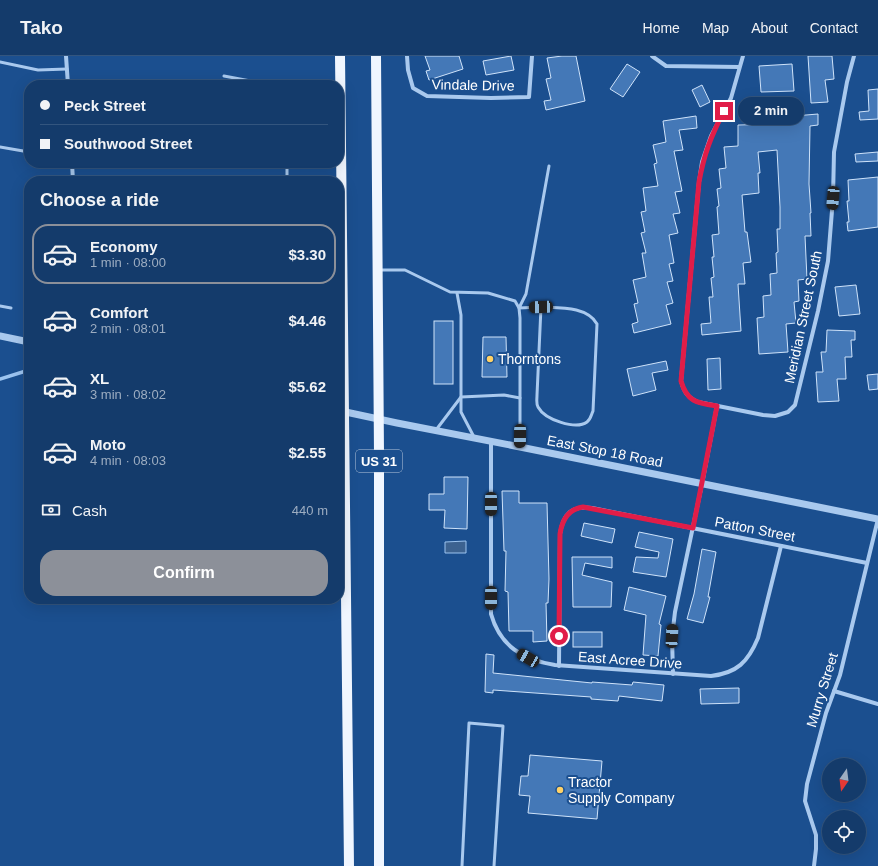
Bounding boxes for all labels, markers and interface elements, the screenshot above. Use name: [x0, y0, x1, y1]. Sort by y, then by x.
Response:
text: Tako: [20, 17, 63, 38]
text: Home: [643, 20, 680, 36]
text: Map: [702, 20, 729, 36]
text: About: [751, 20, 788, 36]
text: Contact: [810, 20, 858, 36]
street label: Vindale Drive: [431, 76, 515, 94]
text: Peck Street: [64, 97, 146, 114]
callout: 2 min: [738, 97, 804, 125]
route end: [715, 102, 733, 120]
text: 2 min: [754, 103, 788, 118]
text: Southwood Street: [64, 135, 192, 152]
car: [826, 186, 840, 210]
text: Choose a ride: [40, 190, 159, 210]
icon: car: [42, 236, 78, 272]
text: Economy: [90, 238, 158, 255]
text: $3.30: [288, 246, 326, 263]
street label: Meridian Street South: [781, 249, 825, 385]
text: 1 min · 08:00: [90, 255, 166, 270]
car: [529, 301, 553, 313]
icon: car: [42, 302, 78, 338]
text: Comfort: [90, 304, 148, 321]
text: $4.46: [288, 312, 326, 329]
text: 2 min · 08:01: [90, 321, 166, 336]
place label: Thorntons: [498, 351, 561, 367]
marker: Thorntons: [485, 354, 495, 364]
icon: car: [42, 368, 78, 404]
text: XL: [90, 370, 109, 387]
text: $5.62: [288, 378, 326, 395]
text: 3 min · 08:02: [90, 387, 166, 402]
car: [514, 424, 526, 448]
street label: East Stop 18 Road: [546, 432, 664, 470]
icon: car: [42, 434, 78, 470]
text: Moto: [90, 436, 126, 453]
text: $2.55: [288, 444, 326, 461]
road number: US 31: [356, 450, 402, 472]
text: 4 min · 08:03: [90, 453, 166, 468]
car: [485, 492, 497, 516]
icon: cash: [40, 499, 62, 521]
text: Cash: [72, 502, 107, 519]
text: 440 m: [292, 503, 328, 518]
street label: Patton Street: [713, 513, 797, 545]
button: Confirm: [40, 550, 328, 596]
car: [485, 586, 497, 610]
car: [665, 624, 679, 648]
route start: [550, 627, 568, 645]
car: [515, 647, 541, 669]
street label: East Acree Drive: [577, 648, 683, 672]
street label: Murry Street: [803, 651, 841, 729]
north arrow: [822, 758, 866, 802]
map controls: [822, 758, 866, 854]
place label: Tractor Supply Company: [568, 774, 675, 806]
marker: Tractor Supply Company: [555, 785, 565, 795]
button: locate: [822, 810, 866, 854]

